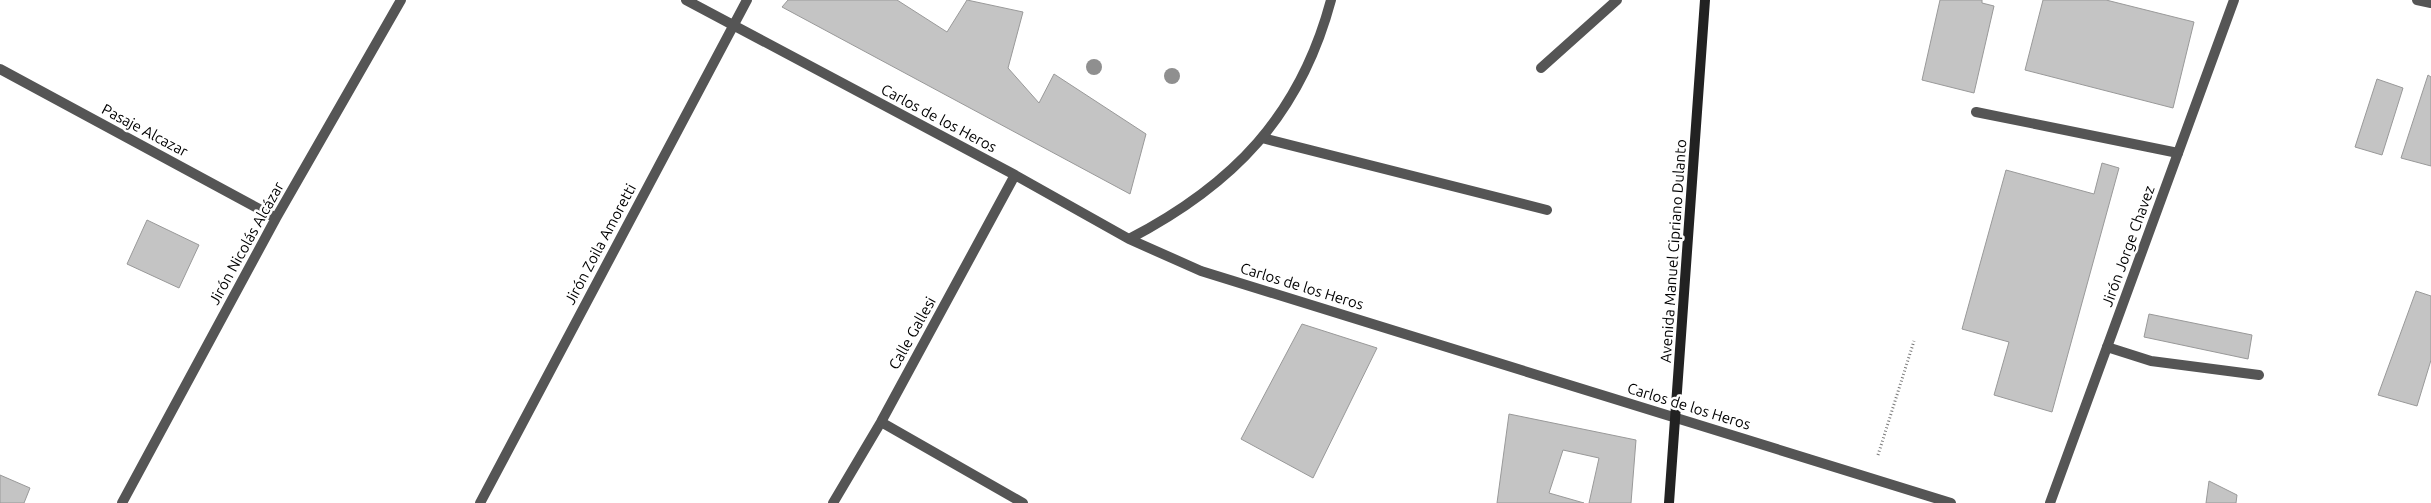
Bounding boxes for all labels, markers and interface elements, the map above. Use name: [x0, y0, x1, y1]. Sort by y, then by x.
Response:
street label: Carlos de los Heros: [878, 80, 1000, 156]
street label: Pasaje Alcazar: [99, 100, 191, 160]
street label: Avenida Manuel Cipriano Dulanto: [1657, 139, 1689, 363]
street label: Jirón Nicolás Alcázar: [205, 178, 287, 307]
street label: Jirón Zoila Amoretti: [561, 181, 639, 307]
street label: Jirón Jorge Chavez: [2098, 183, 2158, 309]
street label: Carlos de los Heros: [1238, 259, 1366, 313]
street label: Calle Gallesi: [885, 294, 939, 372]
street label: Carlos de los Heros: [1625, 379, 1753, 433]

